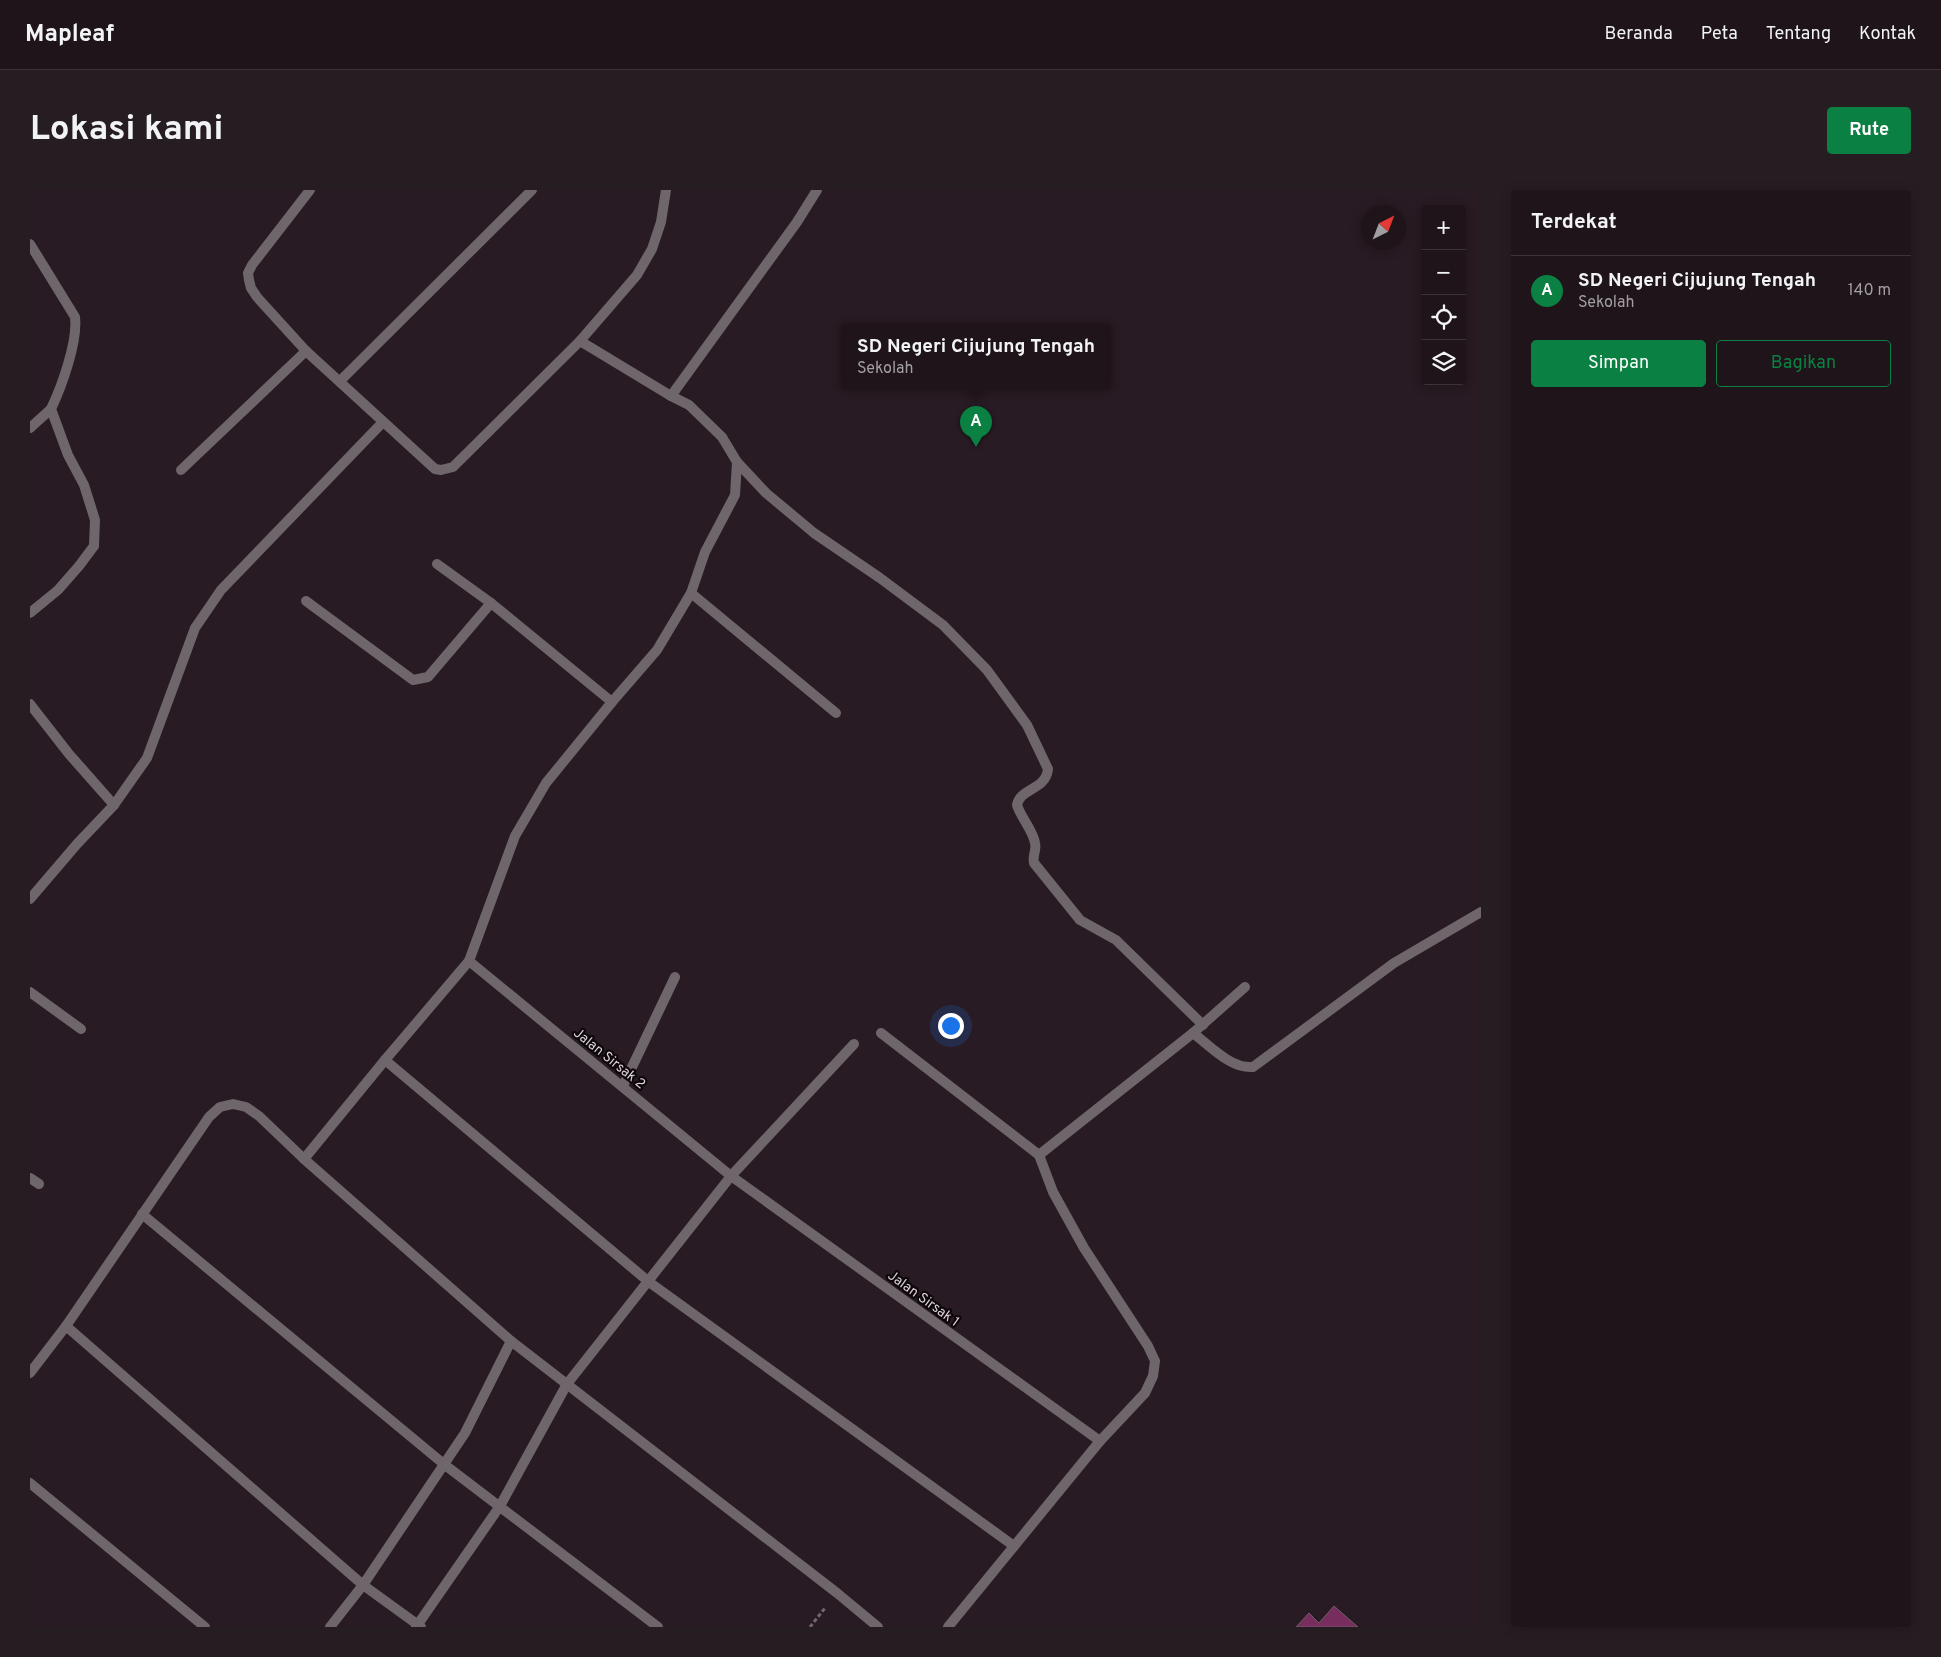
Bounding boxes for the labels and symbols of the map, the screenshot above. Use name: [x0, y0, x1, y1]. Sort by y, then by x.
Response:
north arrow: [1361, 205, 1406, 250]
pin: A: [960, 406, 992, 447]
your location: [938, 1013, 964, 1039]
street label: Jalan Sirsak 2: [570, 1025, 648, 1093]
street label: Jalan Sirsak 1: [884, 1268, 962, 1331]

